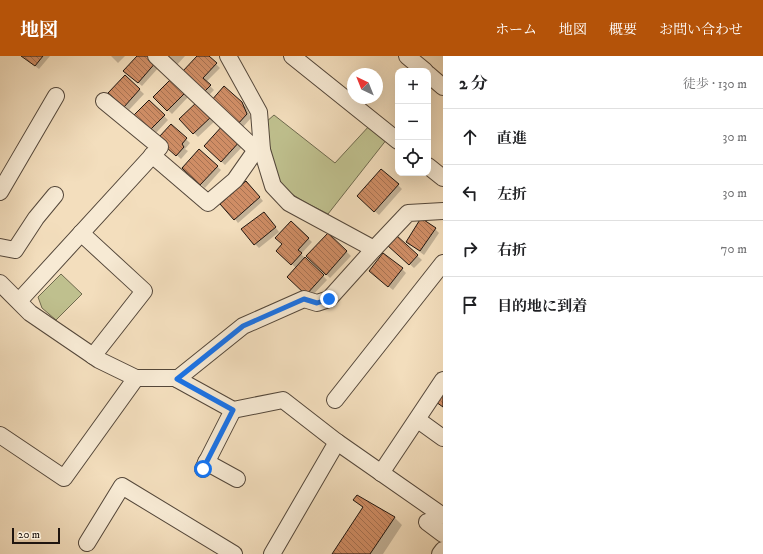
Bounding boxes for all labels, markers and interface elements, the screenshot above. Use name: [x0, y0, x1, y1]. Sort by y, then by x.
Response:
text: 地図: [20, 19, 58, 42]
text: ホーム: [495, 21, 537, 39]
text: 地図: [559, 21, 587, 39]
text: 概要: [609, 21, 637, 39]
text: お問い合わせ: [659, 21, 743, 39]
north arrow: [347, 68, 383, 104]
map controls: [395, 68, 431, 176]
button: +: [395, 68, 431, 104]
text: 2 分: [459, 73, 488, 95]
text: 徒歩 · 130 m: [683, 76, 747, 92]
button: −: [395, 104, 431, 140]
icon: ahead: [459, 126, 481, 148]
text: 直進: [497, 129, 527, 148]
text: 30 m: [723, 129, 747, 145]
button: locate: [395, 140, 431, 176]
icon: left: [459, 182, 481, 204]
text: 左折: [497, 185, 527, 204]
text: 30 m: [723, 185, 747, 201]
icon: right: [459, 238, 481, 260]
text: 右折: [497, 241, 527, 260]
text: 70 m: [721, 241, 747, 257]
route end: [320, 290, 338, 308]
icon: arrive: [459, 294, 481, 316]
text: 目的地に到着: [497, 297, 587, 316]
route start: [194, 460, 212, 478]
scale bar: [12, 526, 60, 545]
text: 20 m: [18, 528, 40, 542]

